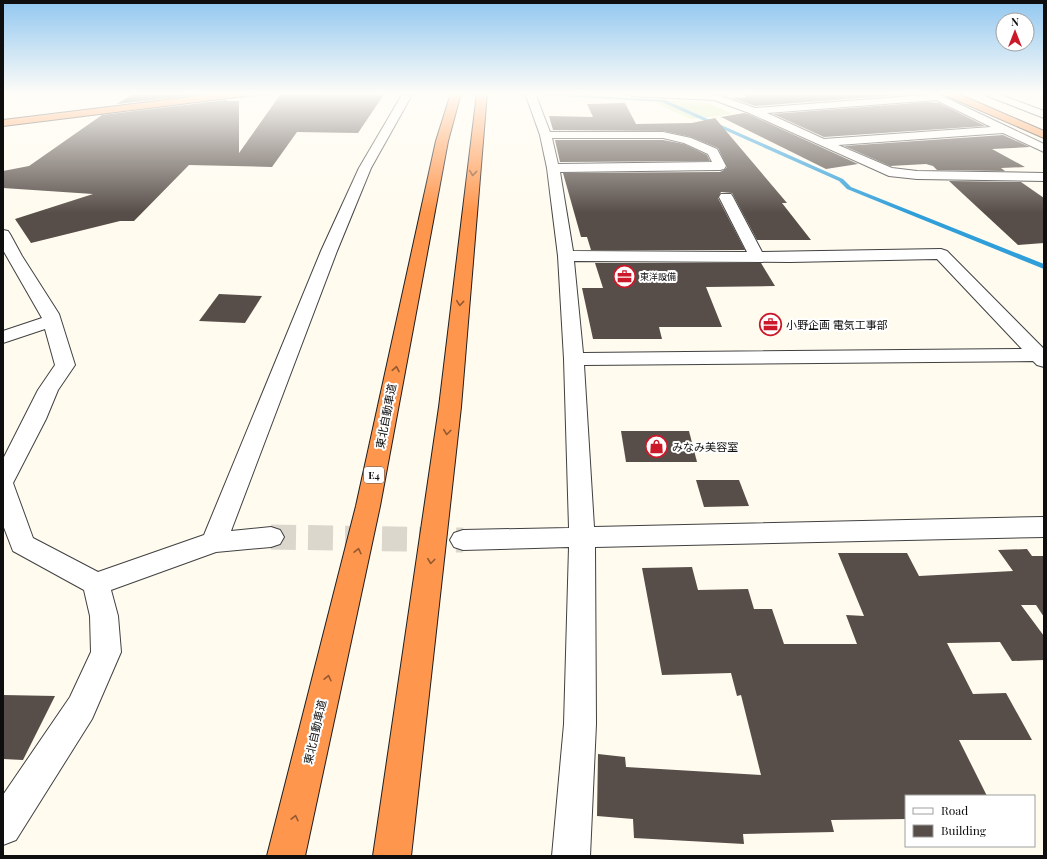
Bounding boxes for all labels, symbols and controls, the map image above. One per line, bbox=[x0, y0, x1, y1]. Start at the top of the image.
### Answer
north arrow bbox=[995, 12, 1035, 52]
text: N bbox=[1011, 14, 1019, 29]
one-way arrow bbox=[468, 170, 477, 176]
office icon: 東洋設備 bbox=[611, 264, 637, 290]
place label: 東洋設備 bbox=[640, 270, 676, 282]
one-way arrow bbox=[456, 300, 465, 306]
office icon: 小野企画 電気工事部 bbox=[758, 312, 784, 338]
place label: 小野企画 電気工事部 bbox=[786, 317, 888, 332]
one-way arrow bbox=[391, 366, 399, 372]
street label: 東北自動車道 bbox=[372, 382, 399, 450]
one-way arrow bbox=[443, 429, 452, 435]
shop icon: みなみ美容室 bbox=[643, 434, 669, 460]
place label: みなみ美容室 bbox=[672, 439, 738, 454]
road number: E4 bbox=[364, 467, 384, 483]
one-way arrow bbox=[353, 548, 361, 555]
one-way arrow bbox=[426, 558, 435, 564]
one-way arrow bbox=[323, 675, 331, 681]
street label: 東北自動車道 bbox=[300, 698, 329, 766]
legend bbox=[905, 795, 1035, 847]
text: Road bbox=[941, 802, 968, 818]
one-way arrow bbox=[290, 815, 298, 821]
text: Building bbox=[941, 822, 987, 838]

